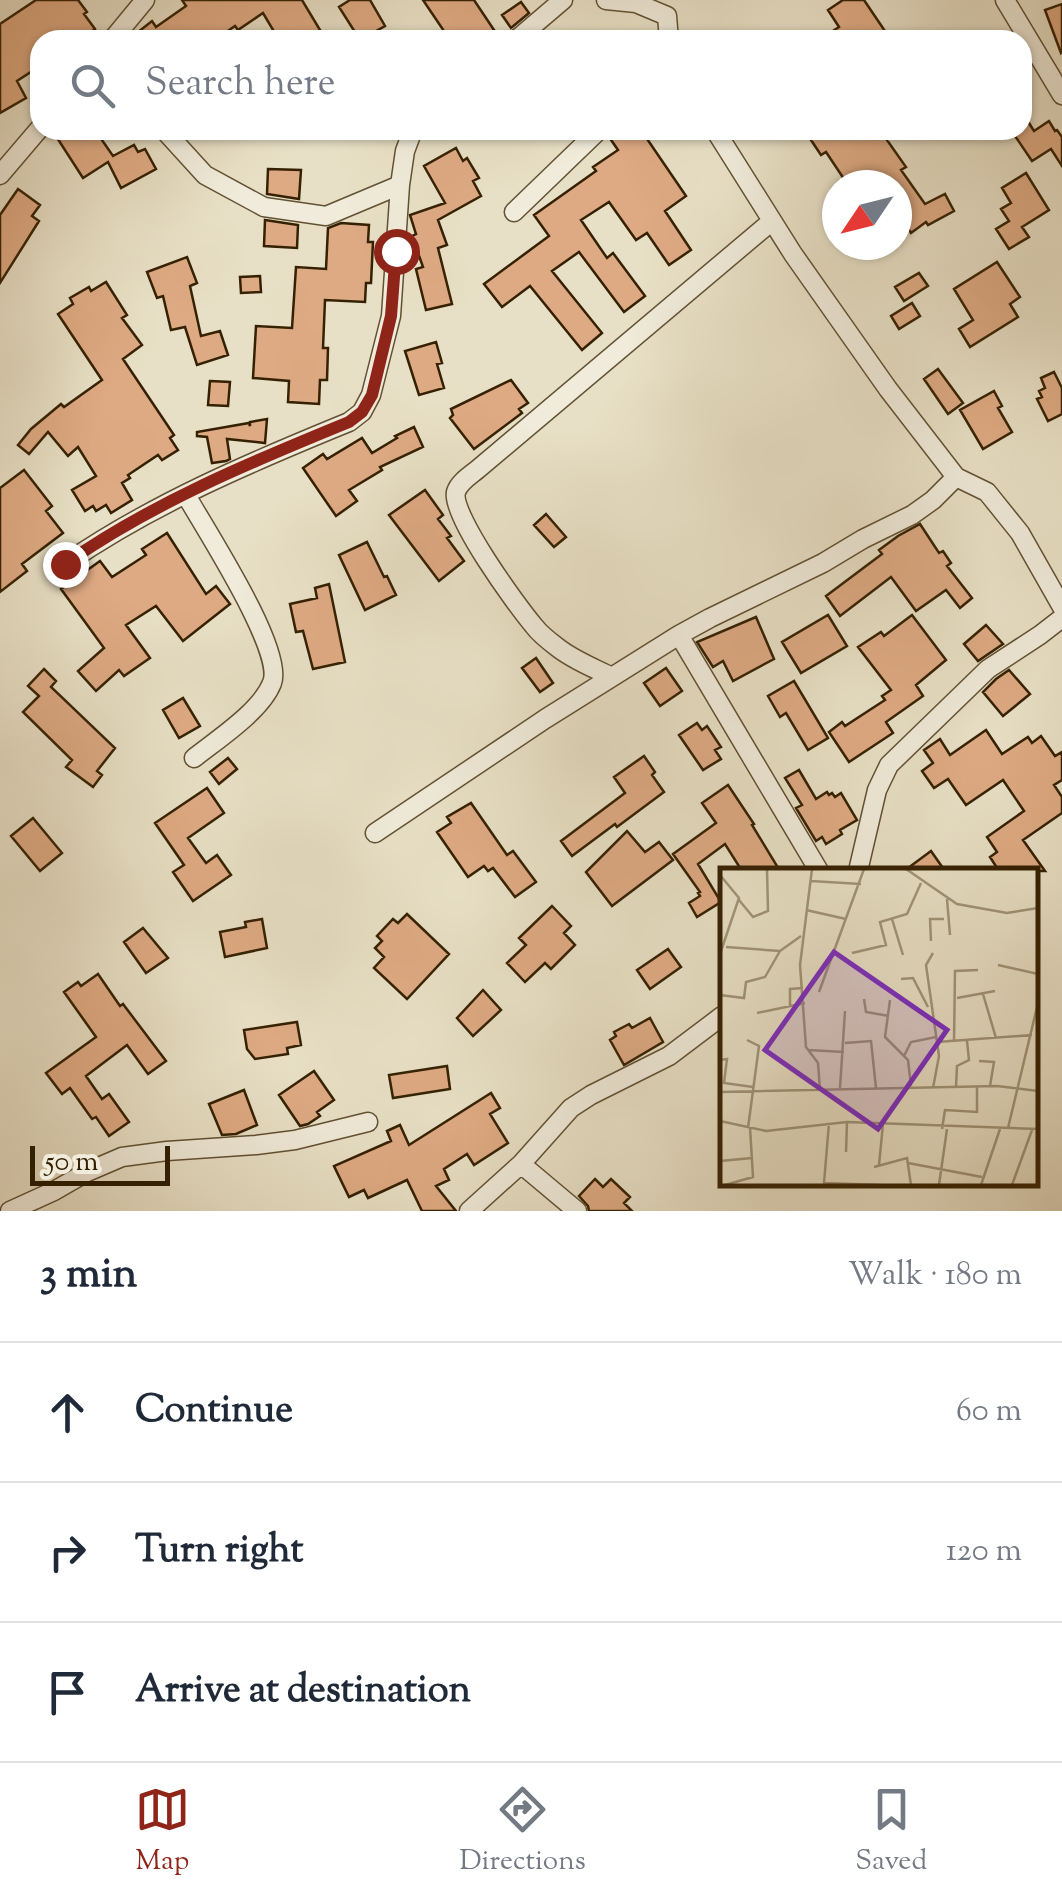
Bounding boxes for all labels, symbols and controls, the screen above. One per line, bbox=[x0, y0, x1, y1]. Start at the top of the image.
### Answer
search box bbox=[30, 30, 1032, 140]
icon: search bbox=[65, 58, 120, 113]
text: Search here bbox=[145, 58, 336, 112]
north arrow bbox=[822, 170, 912, 260]
route start bbox=[374, 229, 420, 275]
route end bbox=[43, 542, 89, 588]
inset map bbox=[720, 868, 1037, 1186]
scale bar bbox=[30, 1141, 170, 1186]
text: 50 m bbox=[45, 1143, 99, 1183]
text: 3 min bbox=[40, 1246, 137, 1306]
text: Walk · 180 m bbox=[848, 1253, 1022, 1299]
icon: ahead bbox=[40, 1385, 95, 1440]
text: Continue bbox=[135, 1385, 293, 1439]
text: 60 m bbox=[956, 1389, 1022, 1435]
icon: right bbox=[40, 1525, 95, 1580]
text: Turn right bbox=[135, 1525, 303, 1579]
text: 120 m bbox=[946, 1529, 1022, 1575]
icon: arrive bbox=[40, 1665, 95, 1720]
text: Arrive at destination bbox=[135, 1665, 471, 1719]
tab: Map bbox=[135, 1782, 190, 1882]
tab: Directions bbox=[459, 1782, 586, 1882]
tab: Saved bbox=[855, 1782, 927, 1882]

